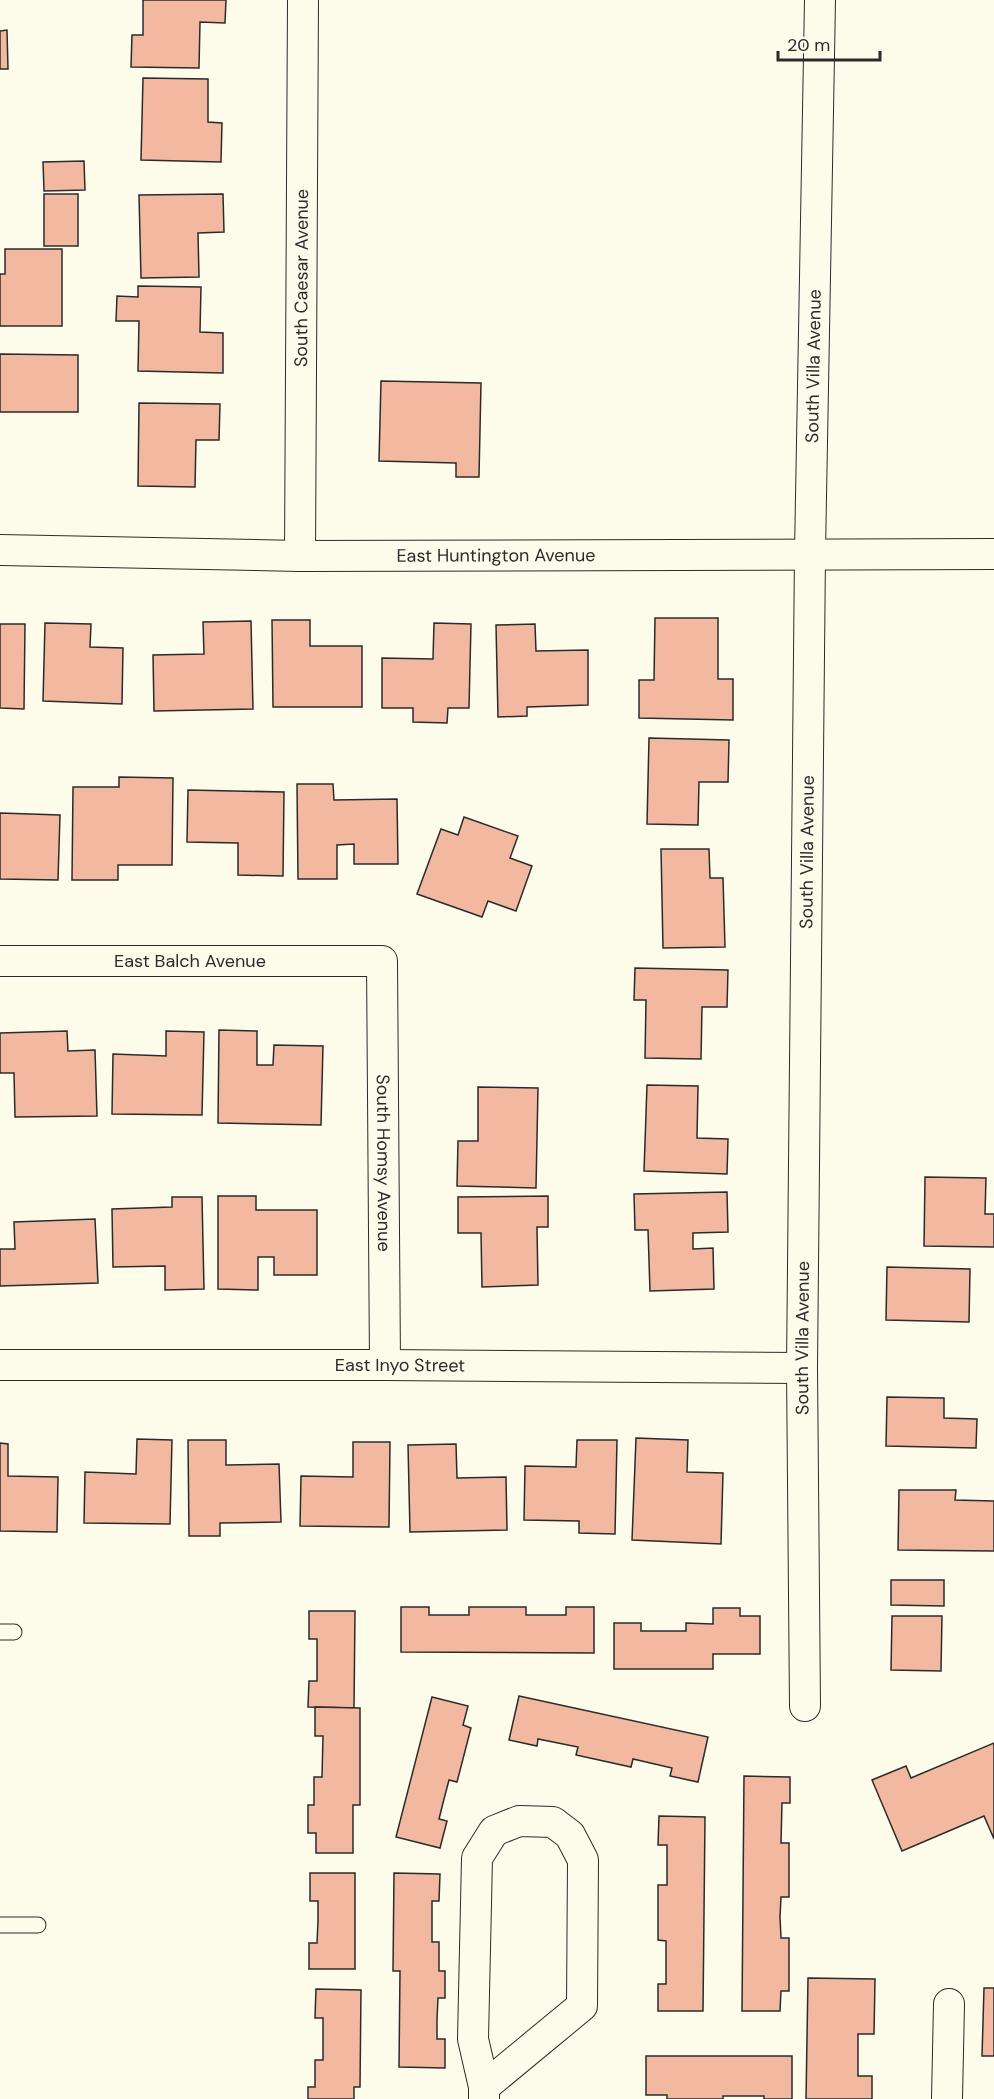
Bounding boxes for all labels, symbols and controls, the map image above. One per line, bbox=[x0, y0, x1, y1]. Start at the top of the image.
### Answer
scale bar bbox=[778, 24, 880, 62]
text: 20 m bbox=[787, 33, 830, 57]
street label: South Caesar Avenue bbox=[289, 189, 314, 367]
street label: South Villa Avenue bbox=[800, 289, 827, 443]
street label: East Huntington Avenue bbox=[396, 543, 596, 568]
street label: South Villa Avenue bbox=[794, 775, 820, 929]
street label: East Balch Avenue bbox=[114, 949, 266, 973]
street label: South Homsy Avenue bbox=[371, 1074, 396, 1252]
street label: South Villa Avenue bbox=[790, 1261, 815, 1415]
street label: East Inyo Street bbox=[335, 1353, 465, 1378]

